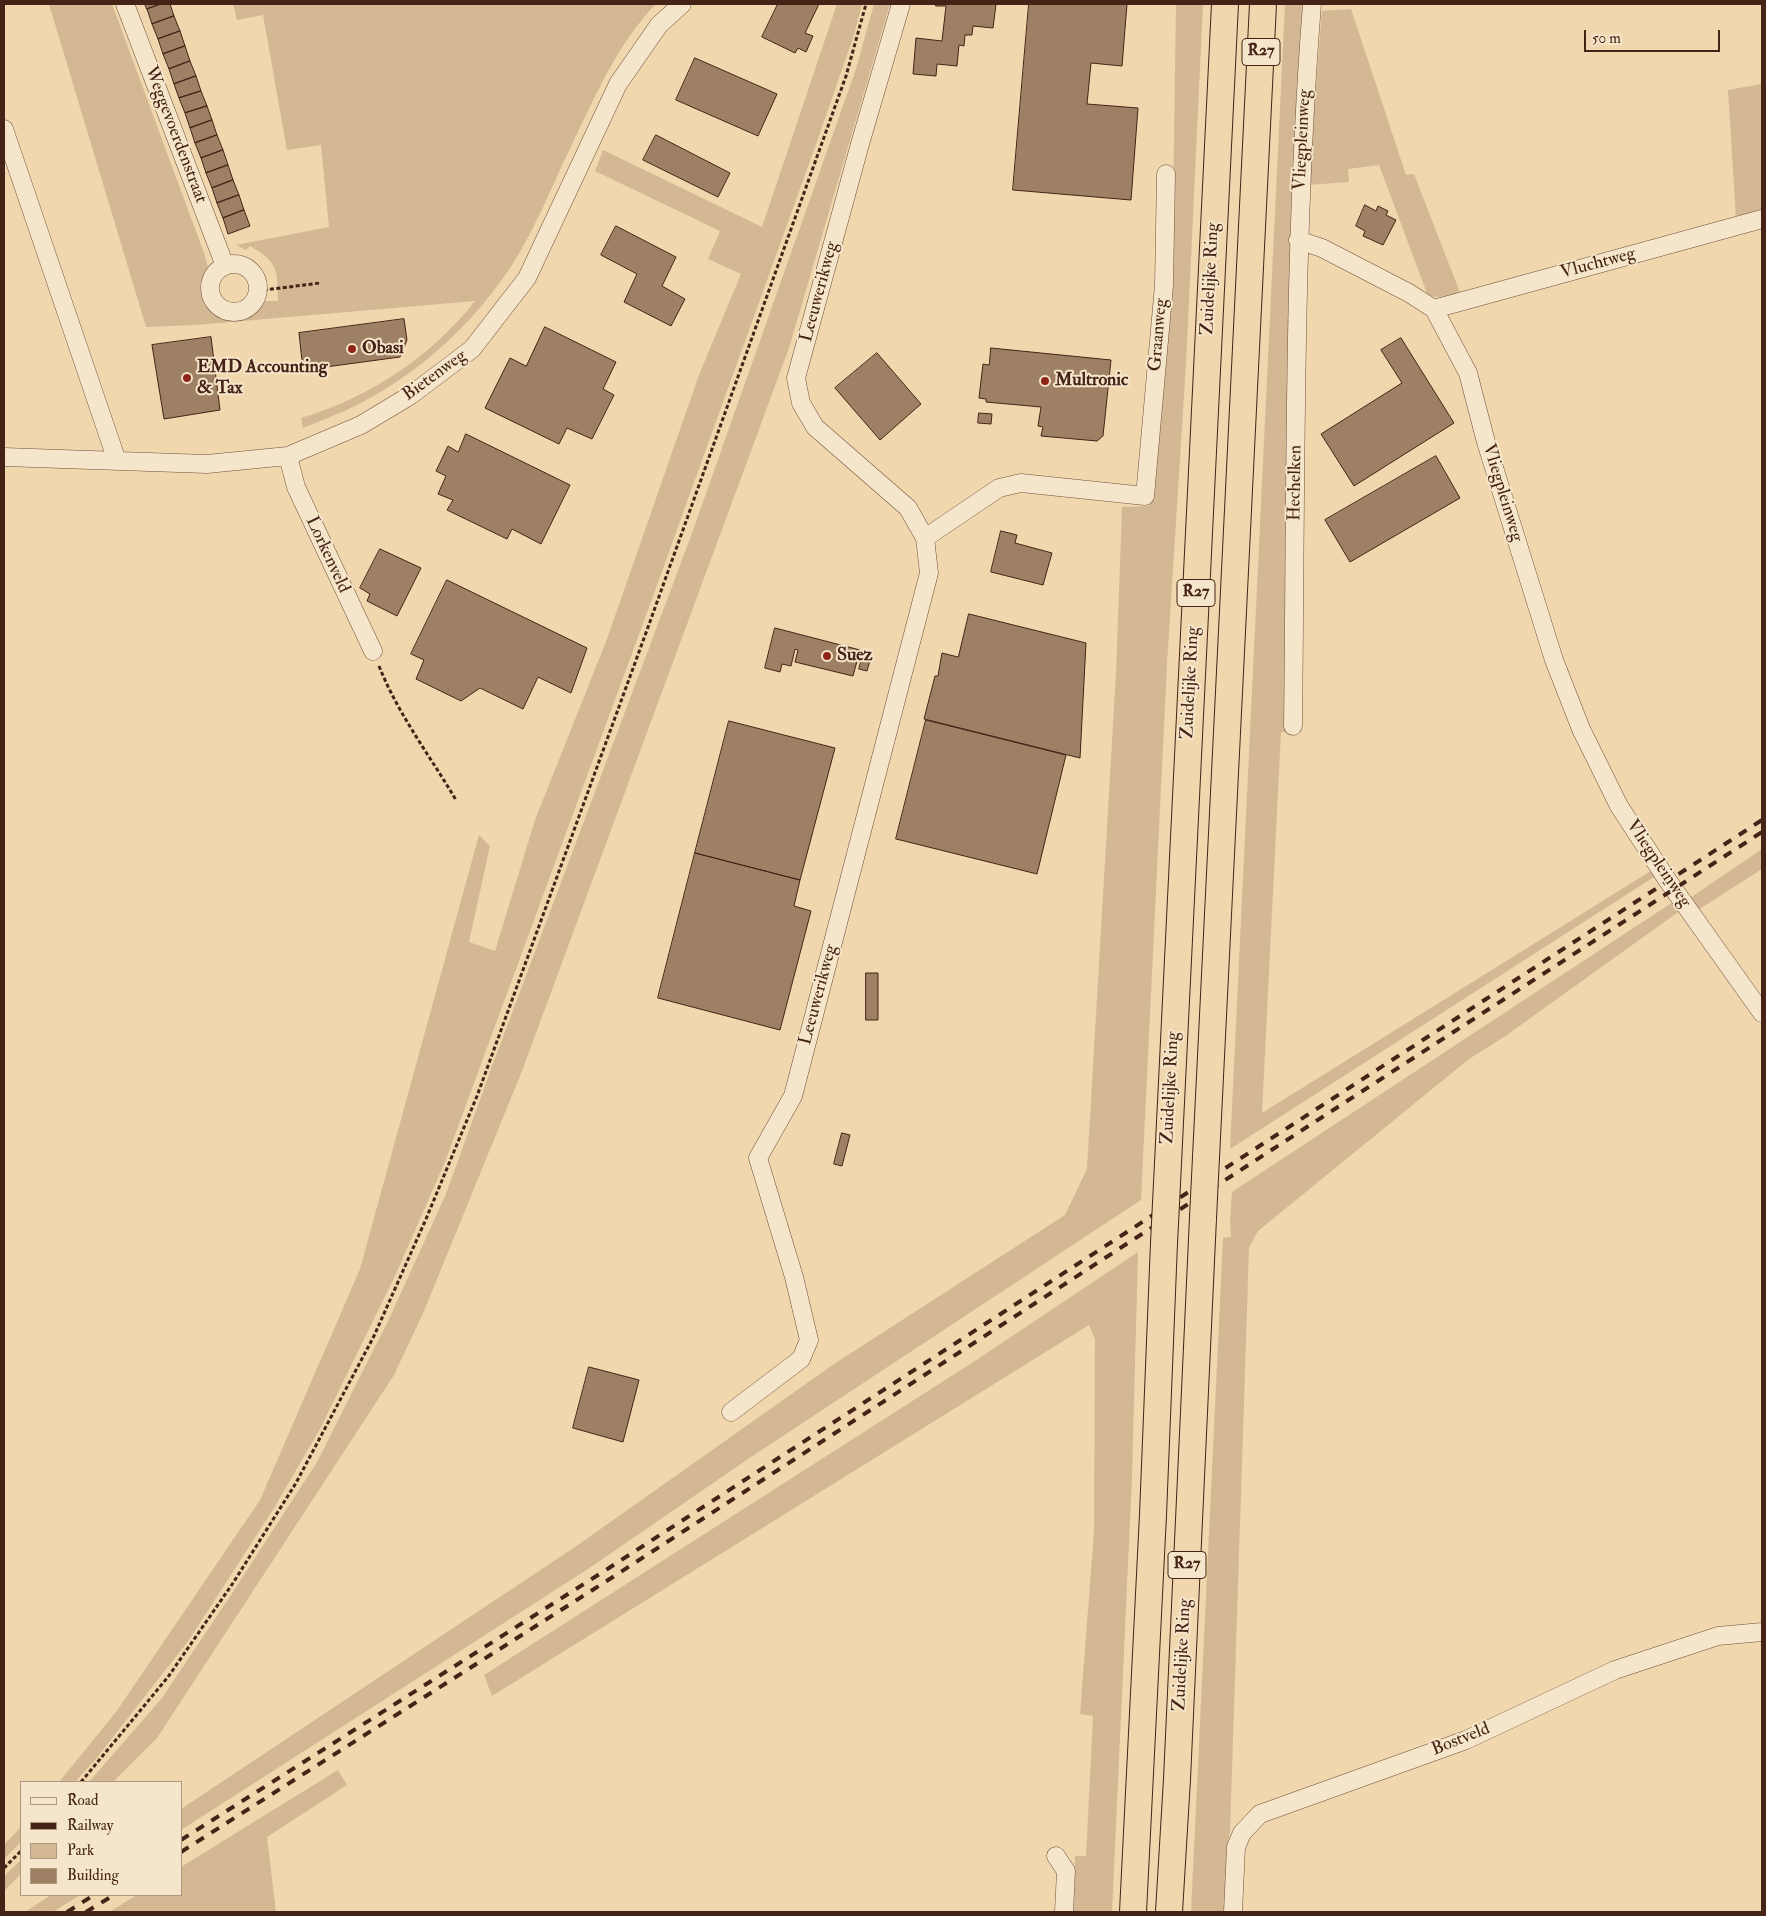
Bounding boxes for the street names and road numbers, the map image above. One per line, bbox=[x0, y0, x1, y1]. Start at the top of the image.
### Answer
road number: R27 bbox=[1242, 38, 1280, 66]
street label: Weggevoerdenstraat bbox=[139, 64, 211, 206]
street label: Vliegpleinweg bbox=[1290, 89, 1316, 191]
street label: Zuidelijke Ring bbox=[1197, 222, 1225, 336]
street label: Leeuwerikweg bbox=[796, 239, 844, 345]
street label: Vluchtweg bbox=[1558, 244, 1638, 284]
street label: Graanweg bbox=[1145, 298, 1173, 372]
street label: Bietenweg bbox=[399, 346, 471, 406]
street label: Vliegpleinweg bbox=[1477, 441, 1527, 545]
street label: Hechelken bbox=[1285, 445, 1307, 521]
street label: Lorkenveld bbox=[300, 513, 354, 597]
road number: R27 bbox=[1177, 580, 1215, 606]
street label: Zuidelijke Ring bbox=[1177, 626, 1205, 740]
street label: Vliegpleinweg bbox=[1621, 816, 1695, 912]
street label: Leeuwerikweg bbox=[795, 942, 843, 1048]
street label: Zuidelijke Ring bbox=[1157, 1031, 1185, 1145]
road number: R27 bbox=[1168, 1552, 1206, 1578]
street label: Zuidelijke Ring bbox=[1169, 1598, 1197, 1712]
street label: Bostveld bbox=[1429, 1719, 1493, 1761]

